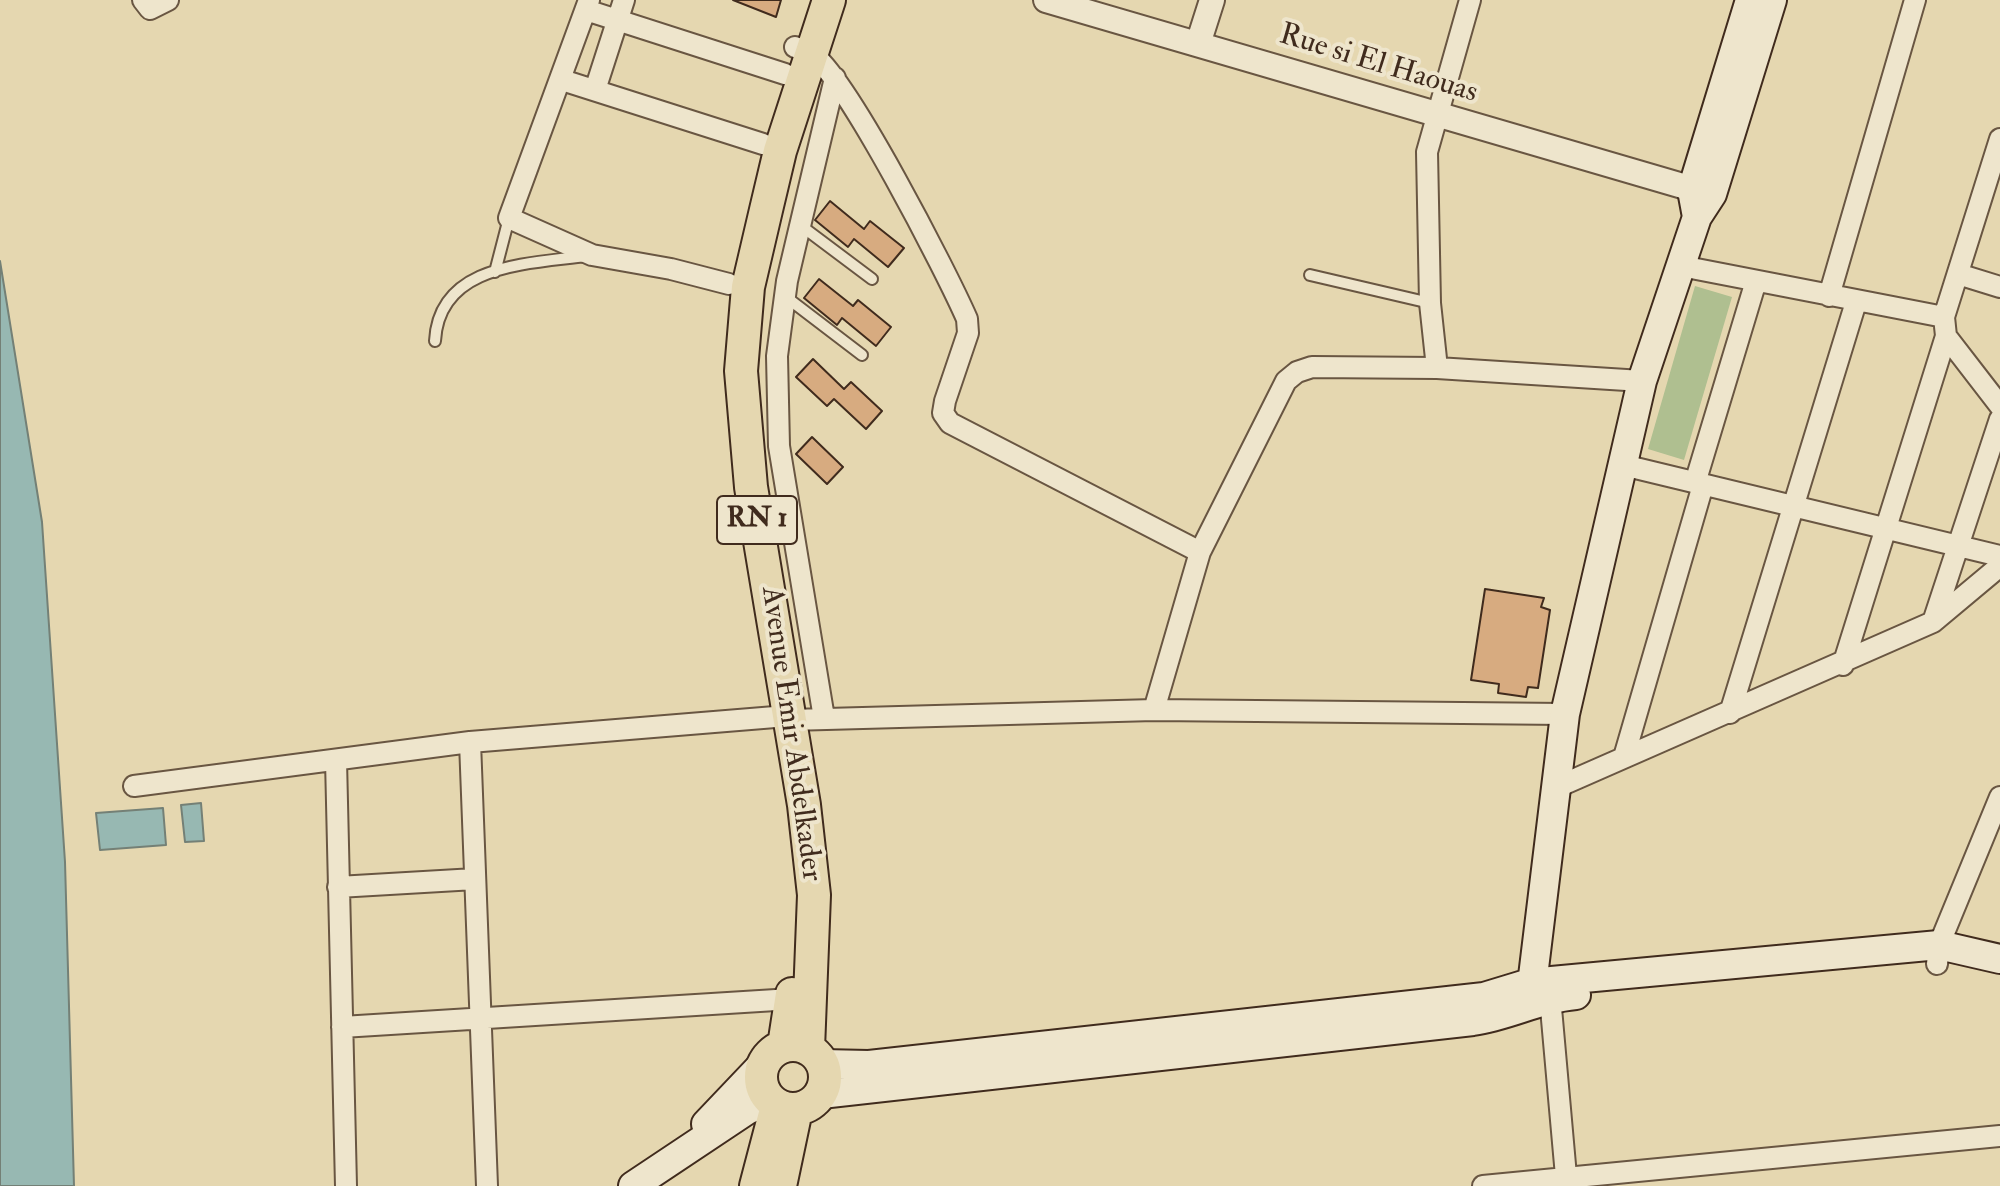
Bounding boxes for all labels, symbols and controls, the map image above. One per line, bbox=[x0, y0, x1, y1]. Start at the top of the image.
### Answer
street label: Rue si El Haouas bbox=[1275, 18, 1481, 112]
road number: RN 1 bbox=[717, 496, 797, 544]
street label: Avenue Emir Abdelkader bbox=[751, 584, 829, 884]

